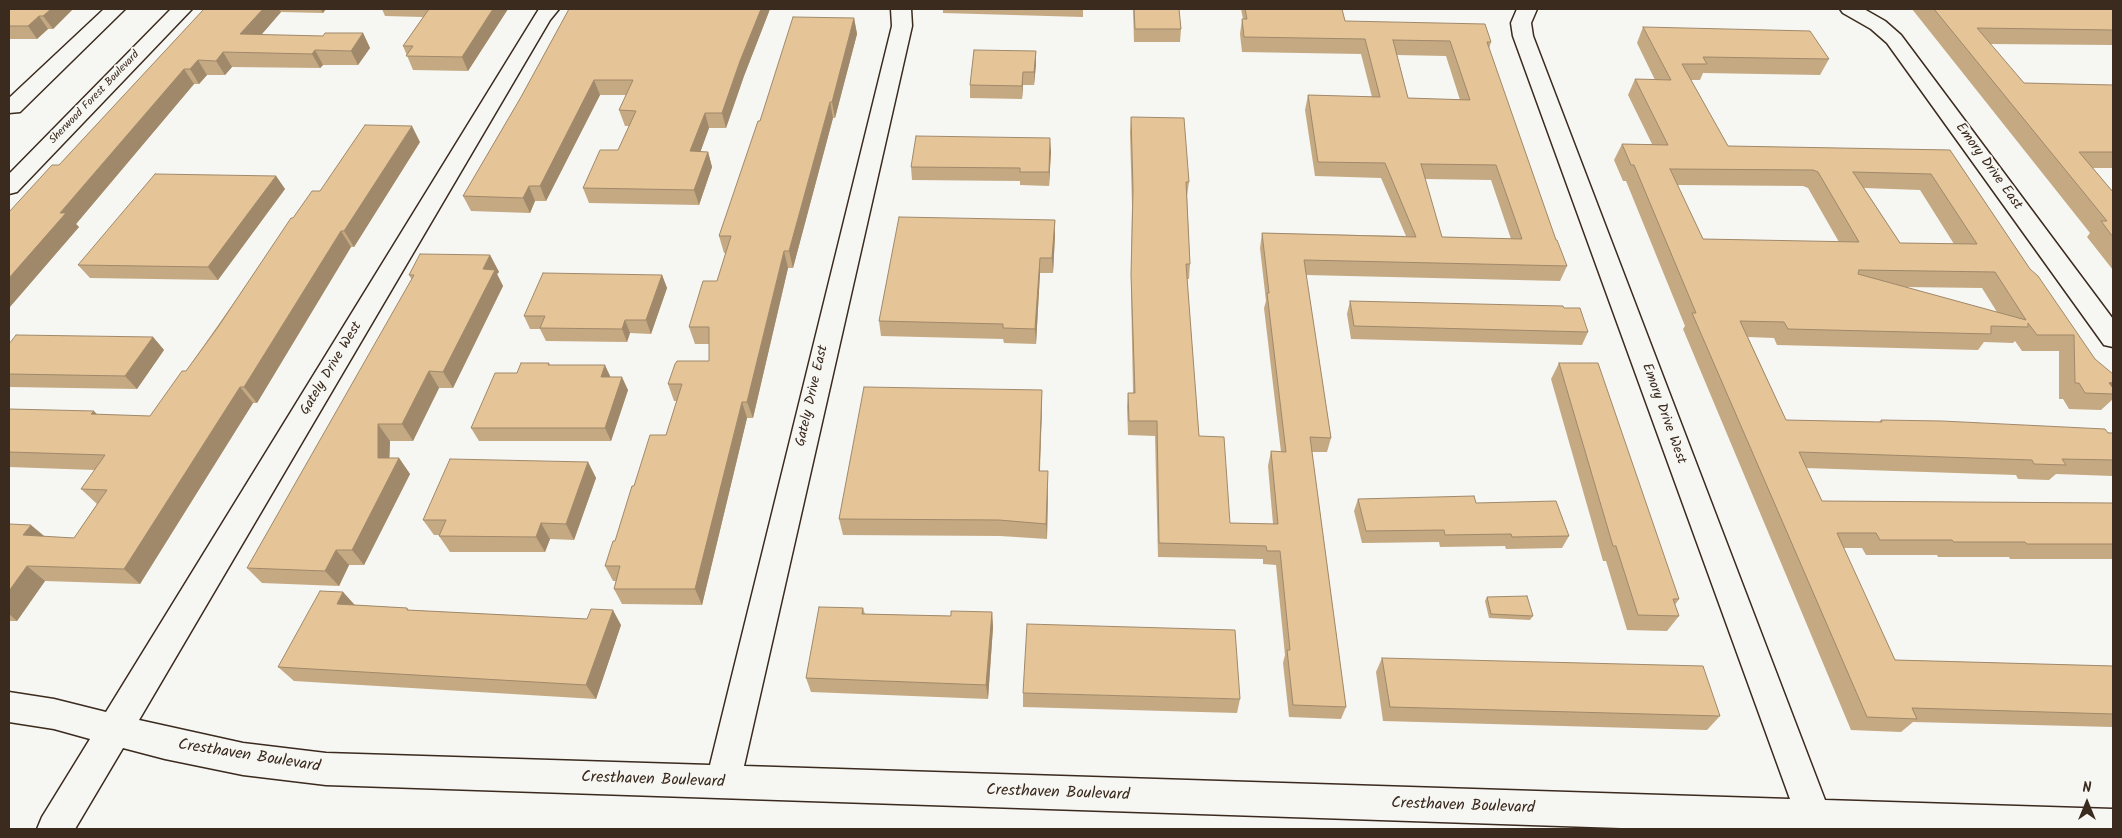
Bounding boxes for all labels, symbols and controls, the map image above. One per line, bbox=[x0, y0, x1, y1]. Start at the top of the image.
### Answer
street label: Sherwood Forest Boulevard bbox=[47, 49, 143, 147]
street label: Emory Drive East bbox=[1951, 120, 2025, 214]
street label: Gately Drive West bbox=[298, 319, 366, 419]
street label: Gately Drive East bbox=[793, 344, 833, 448]
street label: Emory Drive West bbox=[1637, 361, 1689, 467]
street label: Cresthaven Boulevard bbox=[176, 736, 322, 778]
street label: Cresthaven Boulevard bbox=[581, 769, 725, 793]
text: N bbox=[2083, 777, 2091, 799]
north arrow bbox=[2062, 778, 2112, 828]
street label: Cresthaven Boulevard bbox=[986, 782, 1130, 806]
street label: Cresthaven Boulevard bbox=[1391, 795, 1535, 819]

